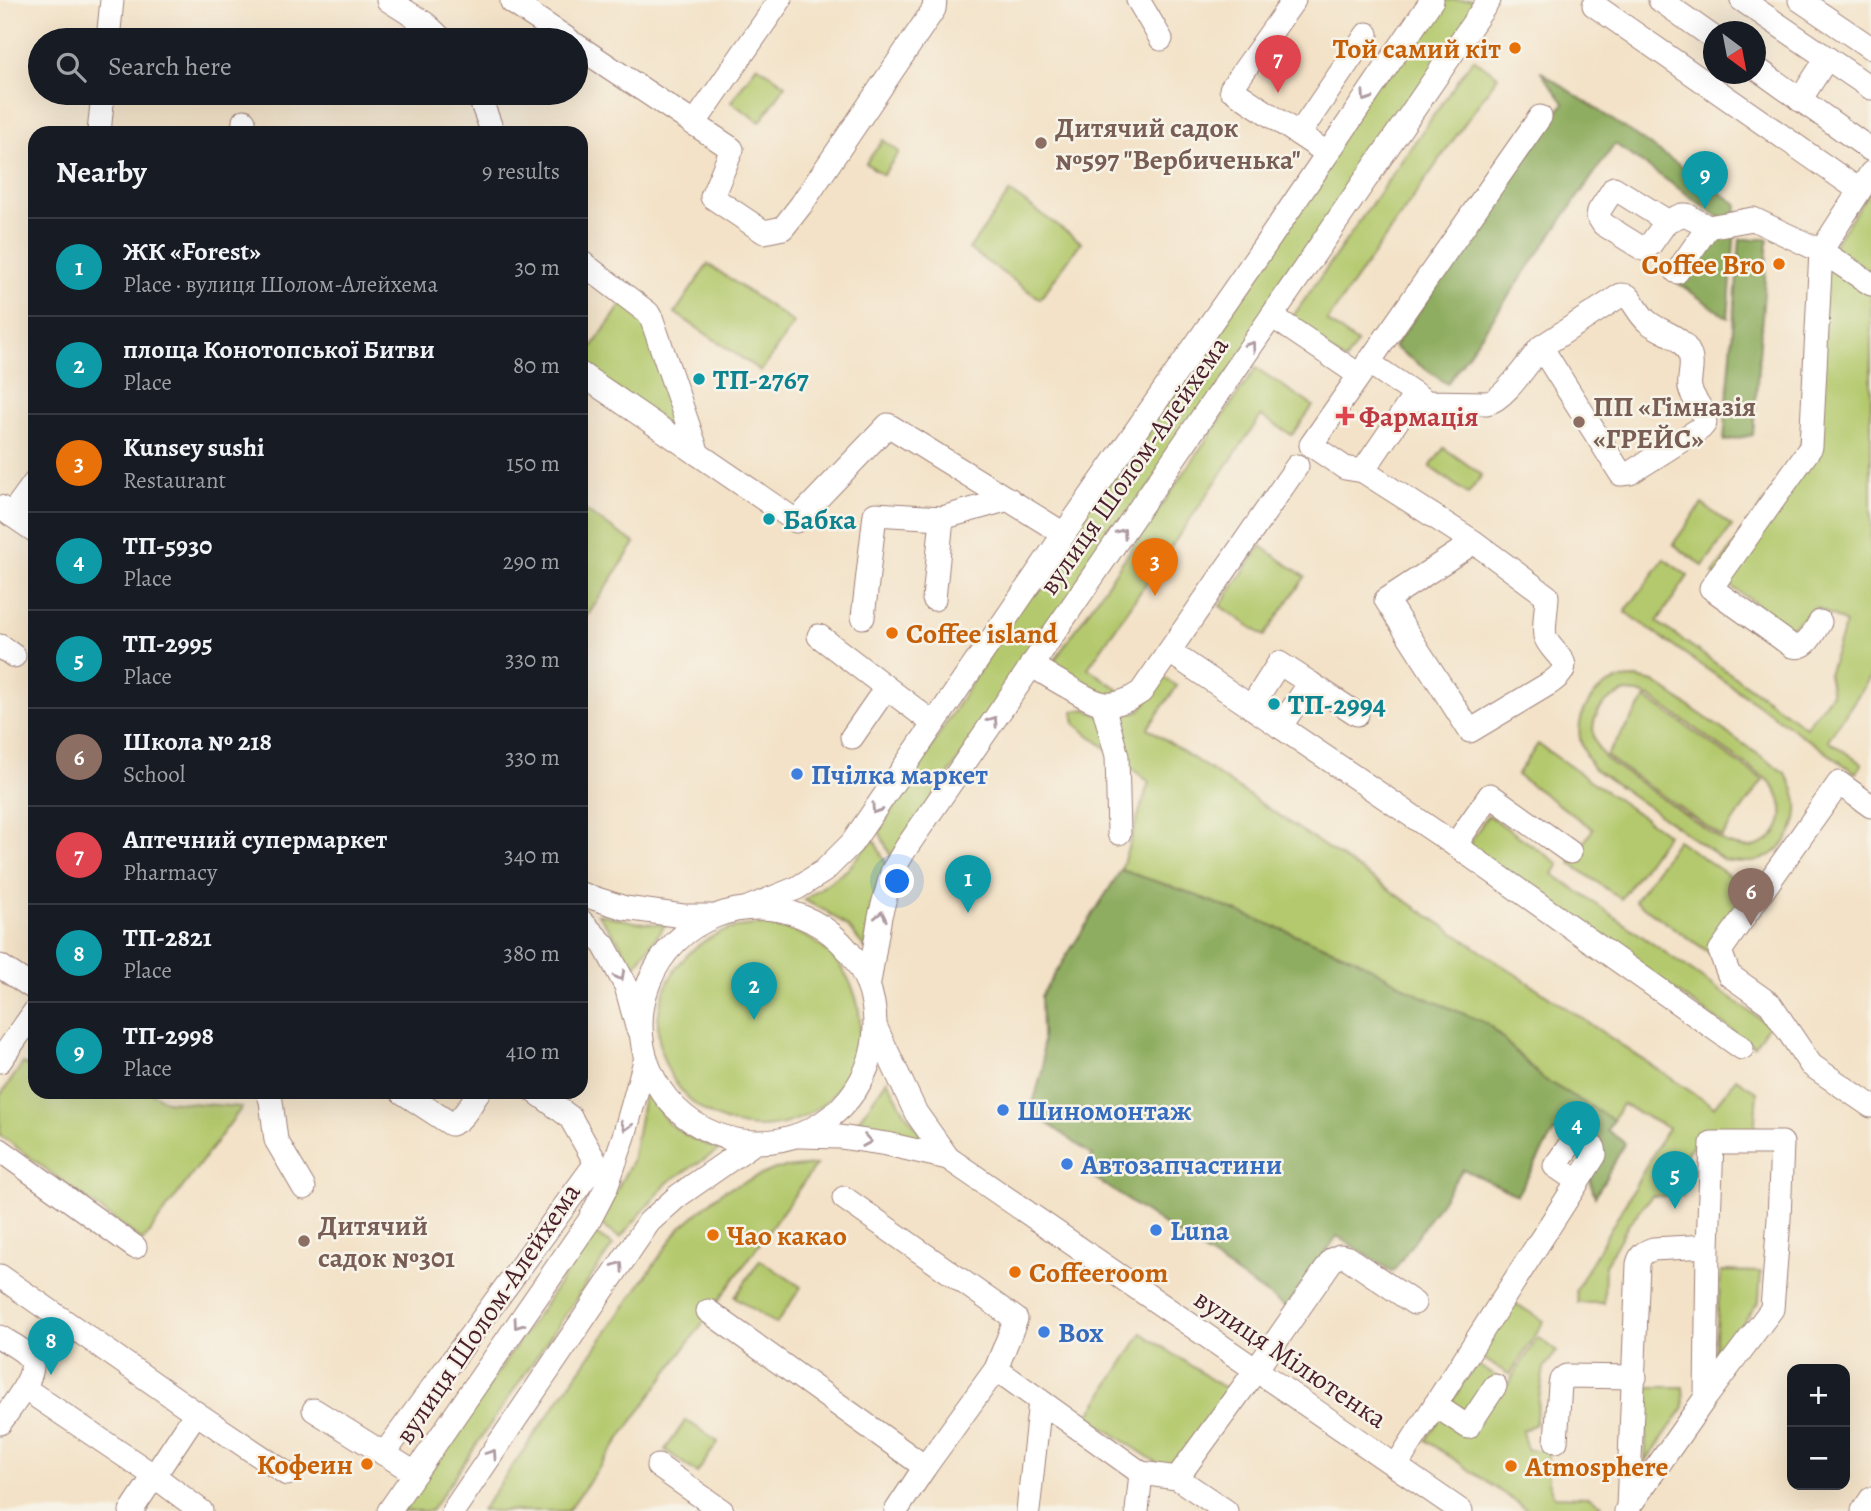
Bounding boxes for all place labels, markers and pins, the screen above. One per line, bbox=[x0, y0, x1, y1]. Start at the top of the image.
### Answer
place label: Той самий кіт bbox=[1333, 30, 1501, 68]
pin: 7 bbox=[1255, 35, 1301, 93]
marker: Той самий кіт bbox=[1507, 40, 1523, 56]
place label: Дитячий садок №597 "Вербиченька" bbox=[1055, 109, 1301, 179]
marker: Дитячий садок №597 "Вербиченька" bbox=[1033, 135, 1049, 151]
pin: 9 bbox=[1682, 151, 1728, 209]
place label: Coffee Bro bbox=[1642, 246, 1765, 284]
marker: Coffee Bro bbox=[1771, 256, 1787, 272]
place label: ТП-2767 bbox=[713, 361, 809, 399]
marker: ТП-2767 bbox=[691, 371, 707, 387]
place label: ПП «Гімназія «ГРЕЙС» bbox=[1593, 388, 1756, 458]
place label: Фармація bbox=[1359, 398, 1479, 436]
marker: Фармація bbox=[1337, 408, 1353, 424]
marker: ПП «Гімназія «ГРЕЙС» bbox=[1571, 414, 1587, 430]
place label: Бабка bbox=[783, 501, 857, 539]
marker: Бабка bbox=[761, 511, 777, 527]
pin: 3 bbox=[1132, 538, 1178, 596]
place label: Coffee island bbox=[906, 615, 1059, 653]
marker: Coffee island bbox=[884, 625, 900, 641]
place label: ТП-2994 bbox=[1288, 686, 1386, 724]
marker: ТП-2994 bbox=[1266, 696, 1282, 712]
place label: Пчілка маркет bbox=[811, 756, 988, 794]
marker: Пчілка маркет bbox=[789, 766, 805, 782]
pin: 1 bbox=[945, 855, 991, 913]
pin: 6 bbox=[1728, 868, 1774, 926]
pin: 2 bbox=[731, 962, 777, 1020]
place label: Шиномонтаж bbox=[1017, 1092, 1192, 1130]
pin: 4 bbox=[1554, 1101, 1600, 1159]
marker: Шиномонтаж bbox=[995, 1102, 1011, 1118]
place label: Автозапчастини bbox=[1080, 1146, 1282, 1184]
pin: 5 bbox=[1652, 1151, 1698, 1209]
marker: Автозапчастини bbox=[1059, 1156, 1075, 1172]
place label: Дитячий садок №301 bbox=[318, 1207, 455, 1277]
place label: Luna bbox=[1170, 1212, 1230, 1250]
place label: Чао какао bbox=[727, 1217, 847, 1255]
marker: Luna bbox=[1148, 1222, 1164, 1238]
marker: Чао какао bbox=[705, 1227, 721, 1243]
marker: Дитячий садок №301 bbox=[296, 1233, 312, 1249]
place label: Coffeeroom bbox=[1029, 1254, 1168, 1292]
marker: Coffeeroom bbox=[1007, 1264, 1023, 1280]
place label: Box bbox=[1058, 1314, 1103, 1352]
pin: 8 bbox=[28, 1317, 74, 1375]
marker: Box bbox=[1036, 1324, 1052, 1340]
place label: Кофеин bbox=[257, 1446, 353, 1484]
place label: Atmosphere bbox=[1524, 1448, 1669, 1486]
marker: Кофеин bbox=[359, 1456, 375, 1472]
marker: Atmosphere bbox=[1503, 1458, 1519, 1474]

